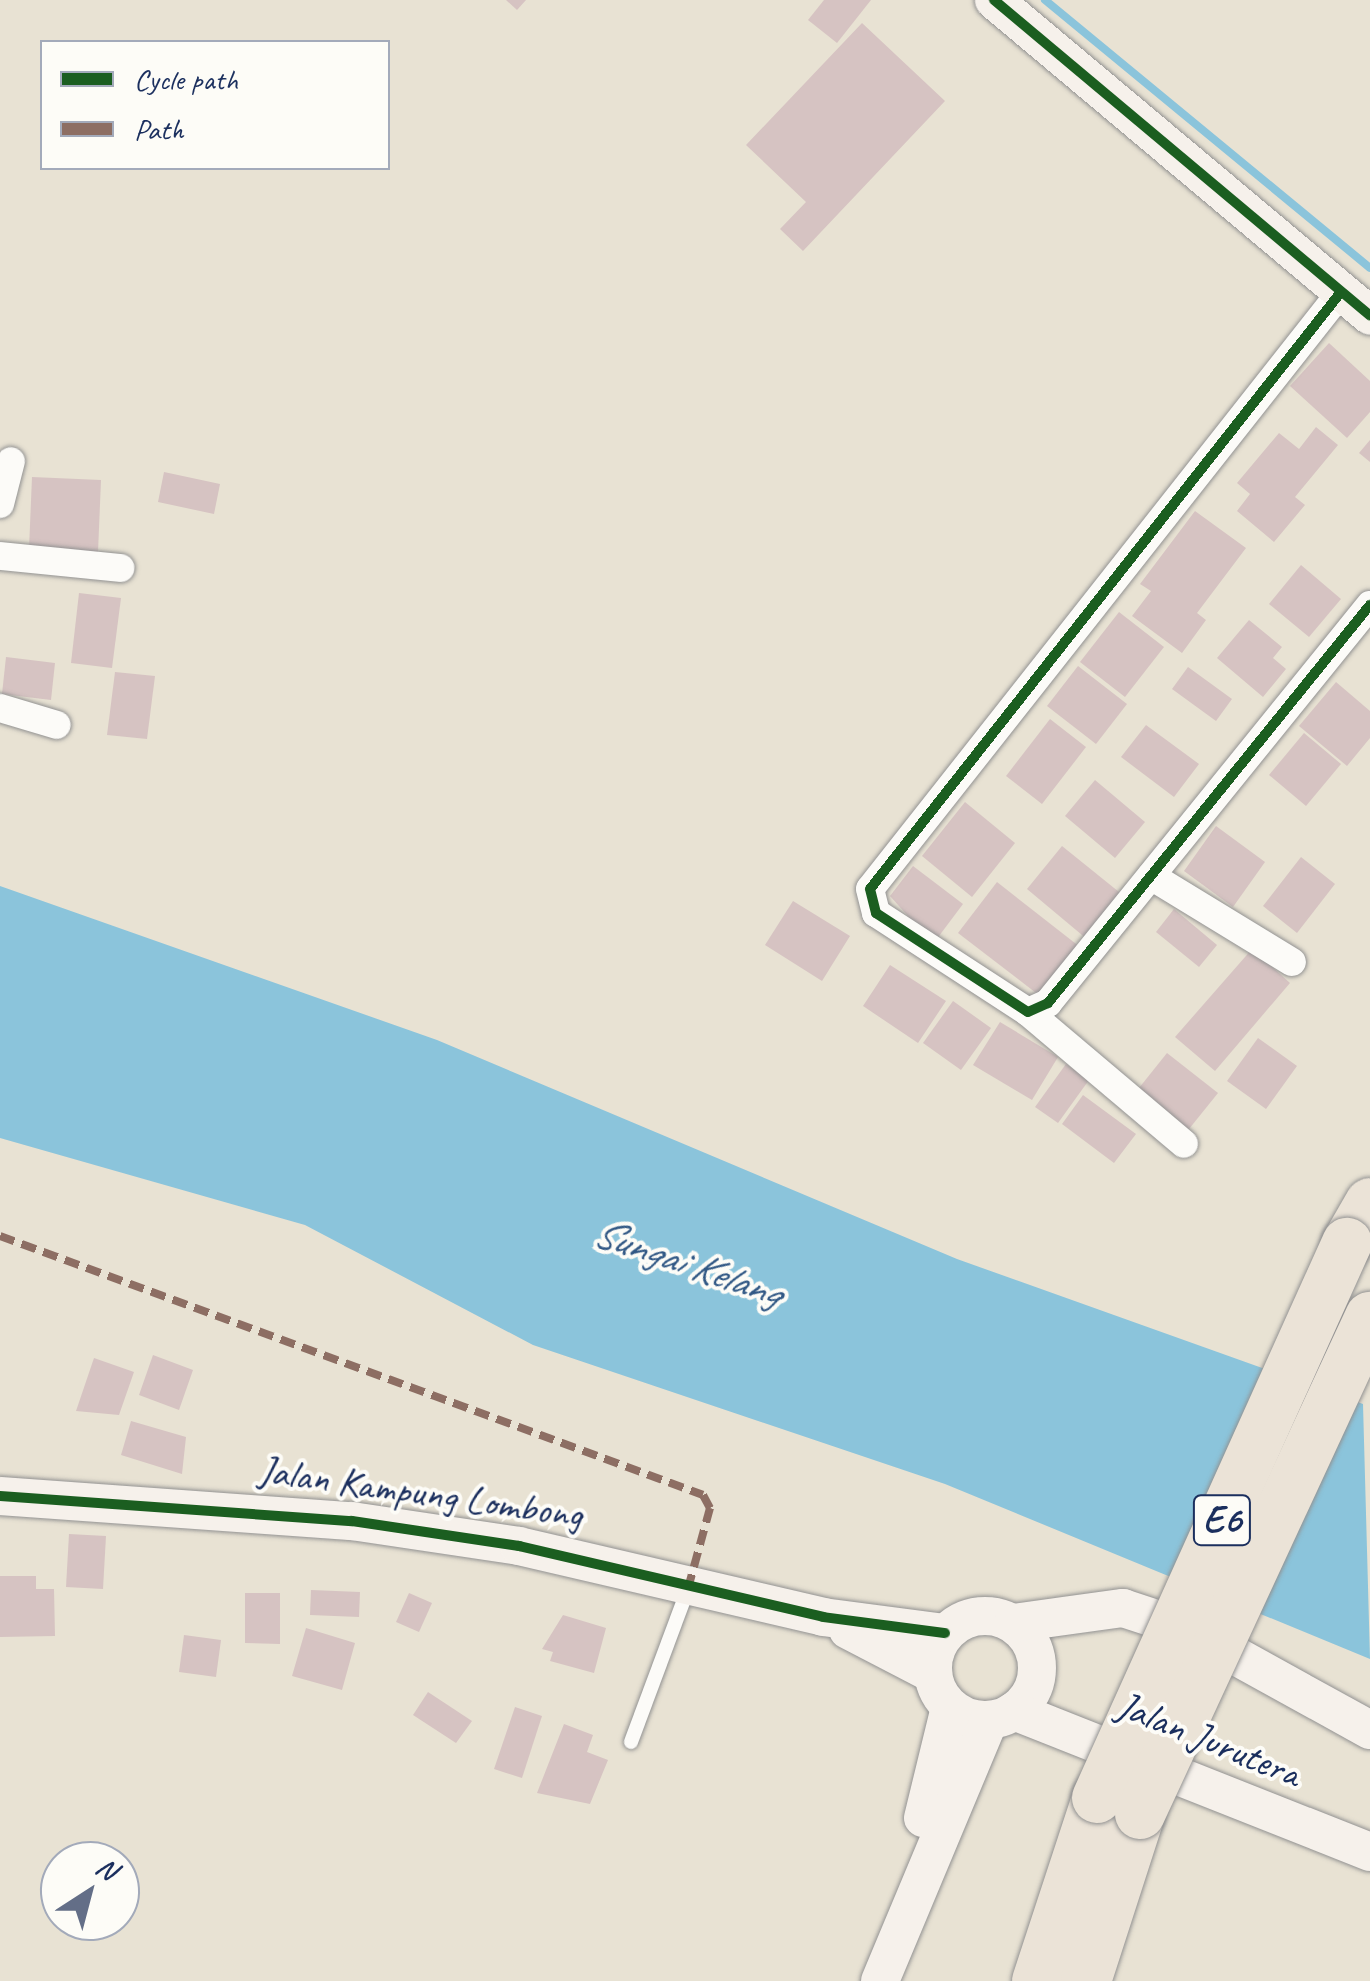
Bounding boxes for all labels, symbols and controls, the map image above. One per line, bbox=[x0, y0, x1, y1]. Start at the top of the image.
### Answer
legend bbox=[40, 40, 390, 170]
text: Cycle path bbox=[134, 60, 238, 98]
text: Path bbox=[134, 110, 183, 148]
water label: Sungai Kelang bbox=[587, 1207, 787, 1319]
street label: Jalan Kampung Lombong bbox=[256, 1445, 586, 1539]
road number: E6 bbox=[1192, 1487, 1252, 1553]
street label: Jalan Jurutera bbox=[1110, 1681, 1308, 1797]
north arrow bbox=[40, 1841, 140, 1941]
text: N bbox=[89, 1849, 124, 1887]

